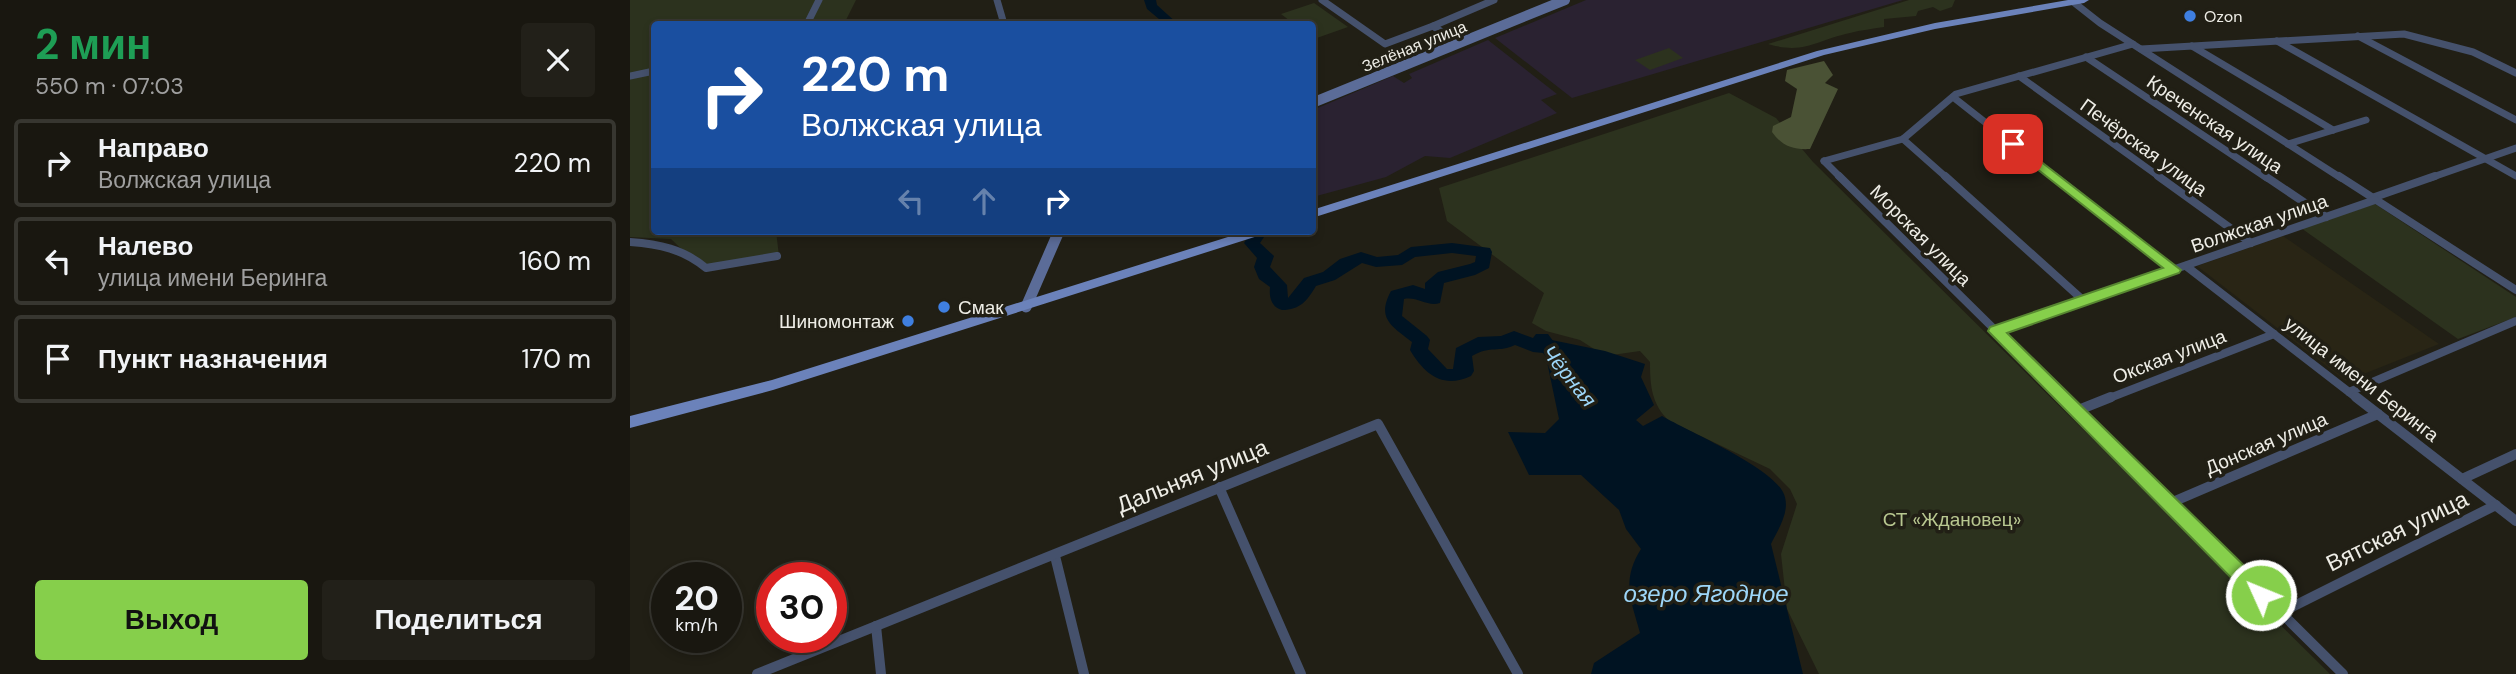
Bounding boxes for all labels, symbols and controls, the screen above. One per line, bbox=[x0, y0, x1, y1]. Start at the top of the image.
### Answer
place label: Ozon bbox=[2204, 6, 2242, 27]
marker: Ozon bbox=[2182, 8, 2198, 24]
street label: Зелёная улица bbox=[1359, 16, 1470, 77]
text: 2 мин bbox=[35, 17, 151, 72]
button: close bbox=[521, 23, 595, 97]
text: 220 m bbox=[801, 42, 949, 106]
icon: right bbox=[686, 49, 777, 140]
street label: Креченская улица bbox=[2142, 70, 2288, 179]
text: 550 m · 07:03 bbox=[35, 71, 184, 101]
street label: Печёрская улица bbox=[2075, 93, 2212, 202]
text: Волжская улица bbox=[801, 104, 1042, 146]
pin bbox=[1983, 114, 2043, 174]
icon: arrive bbox=[1994, 125, 2032, 163]
text: Направо bbox=[98, 131, 209, 165]
icon: right bbox=[39, 144, 77, 182]
text: 220 m bbox=[513, 146, 591, 180]
text: Волжская улица bbox=[98, 165, 271, 195]
street label: Морская улица bbox=[1865, 179, 1977, 292]
icon: left bbox=[892, 182, 930, 220]
icon: ahead bbox=[965, 182, 1003, 220]
icon: right bbox=[1038, 182, 1076, 220]
street label: Волжская улица bbox=[2187, 188, 2331, 259]
text: Налево bbox=[98, 229, 193, 263]
icon: left bbox=[39, 242, 77, 280]
text: 160 m bbox=[519, 244, 591, 278]
text: улица имени Беринга bbox=[98, 263, 327, 293]
place label: Смак bbox=[958, 295, 1004, 320]
marker: Смак bbox=[936, 299, 952, 315]
place label: Шиномонтаж bbox=[779, 309, 894, 334]
street label: улица имени Беринга bbox=[2279, 311, 2444, 448]
marker: Шиномонтаж bbox=[900, 313, 916, 329]
street label: Окская улица bbox=[2109, 323, 2230, 390]
water label: Чёрная bbox=[1535, 339, 1603, 413]
icon: arrive bbox=[39, 340, 77, 378]
text: Пункт назначения bbox=[98, 342, 328, 376]
text: 170 m bbox=[522, 342, 591, 376]
street label: Донская улица bbox=[2201, 406, 2332, 480]
street label: Дальняя улица bbox=[1112, 432, 1272, 520]
street label: Вятская улица bbox=[2321, 484, 2473, 578]
park label: СТ «Ждановец» bbox=[1883, 507, 2021, 532]
position arrow bbox=[2224, 558, 2298, 632]
speed limit sign: 30 bbox=[756, 562, 847, 653]
text: 20 bbox=[674, 575, 719, 621]
water label: озеро Ягодное bbox=[1623, 578, 1789, 609]
button: Выход bbox=[35, 580, 308, 660]
button: Поделиться bbox=[322, 580, 595, 660]
text: km/h bbox=[675, 613, 718, 637]

